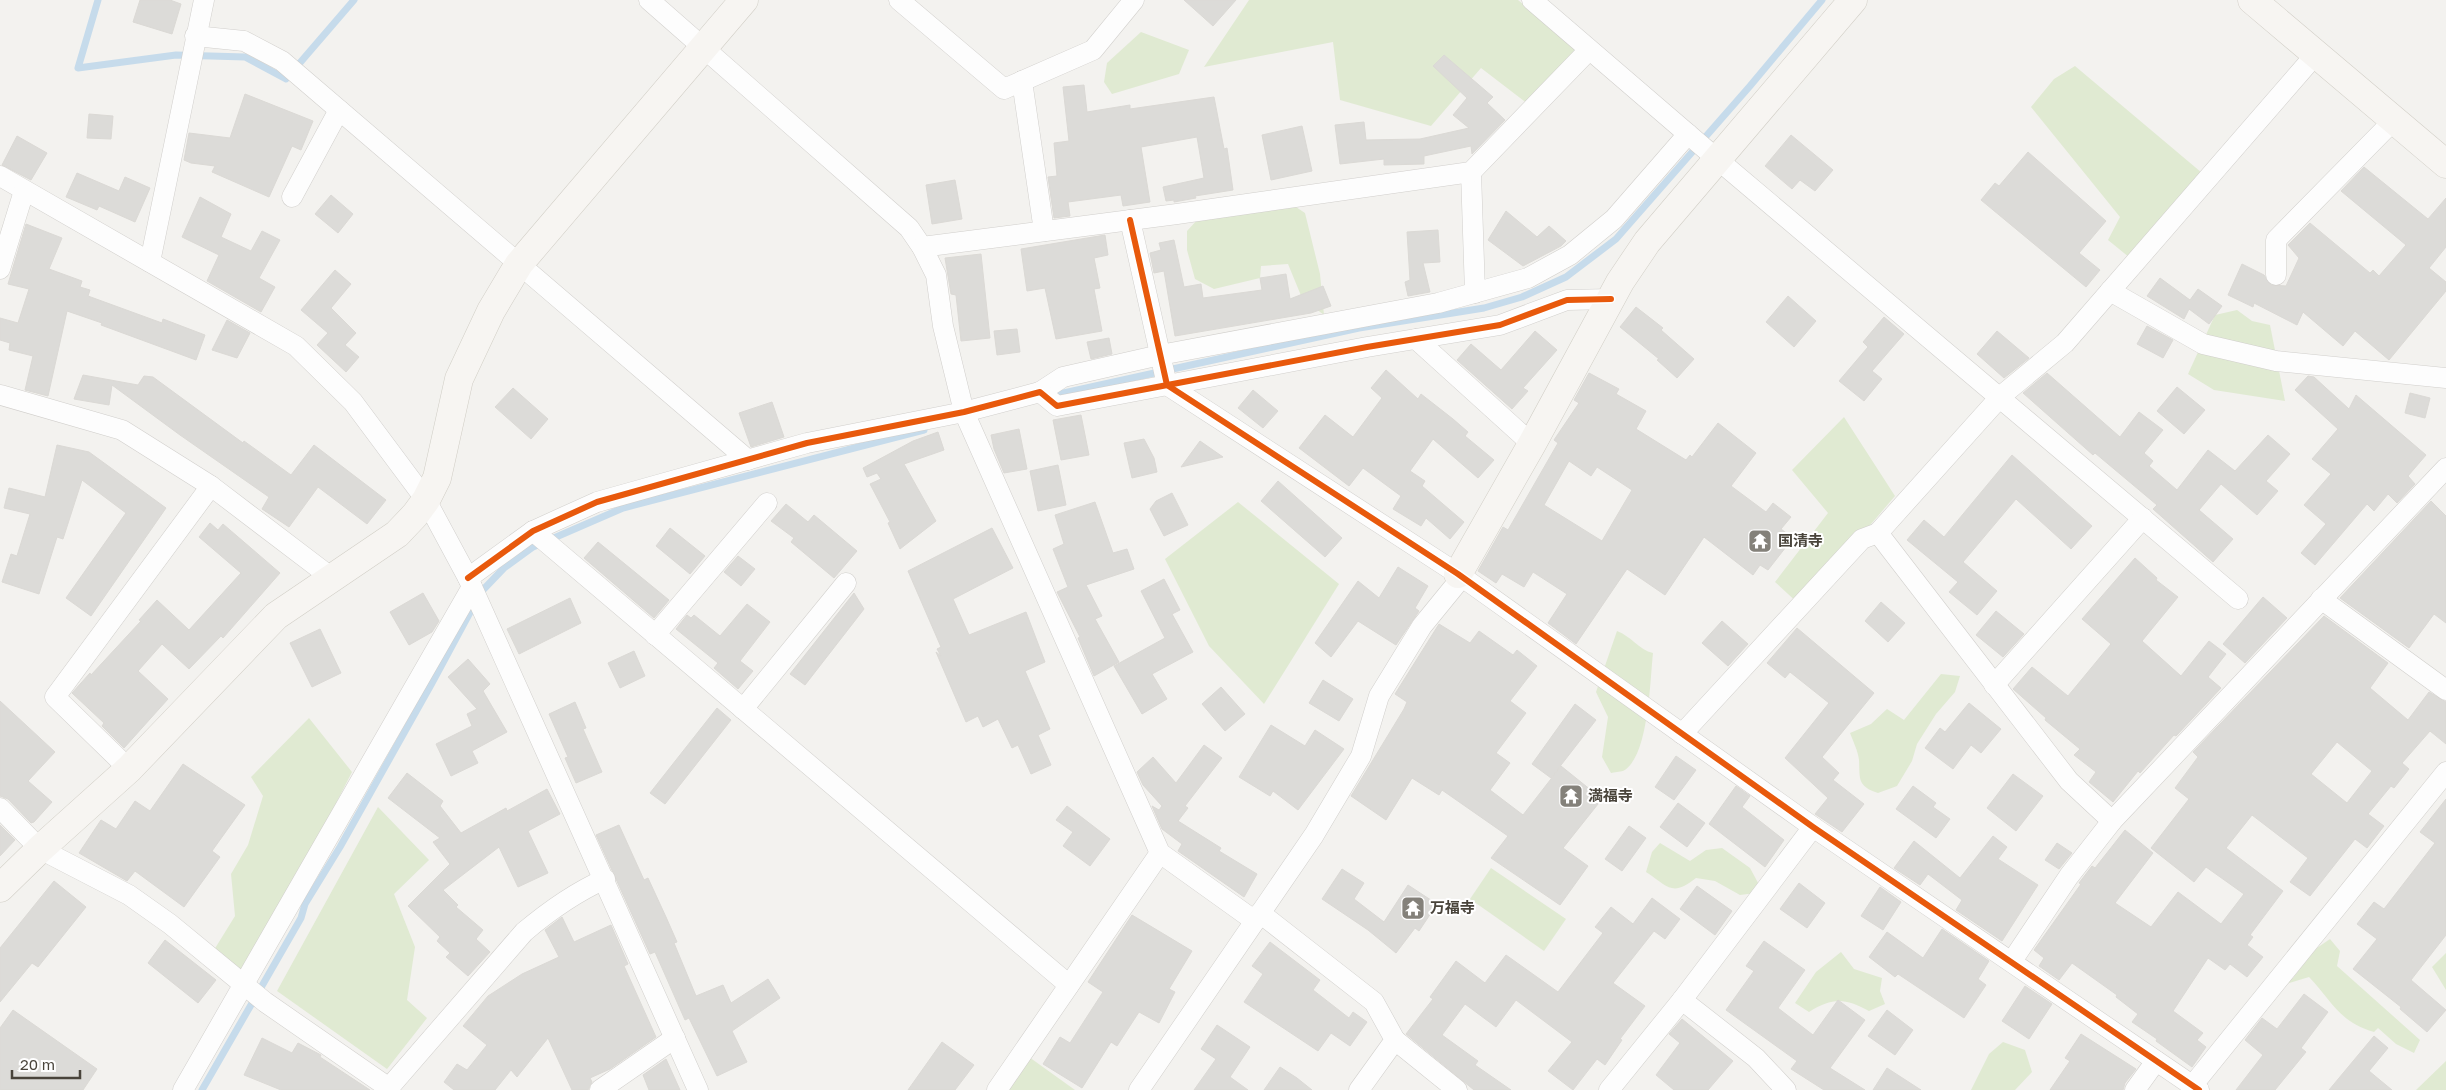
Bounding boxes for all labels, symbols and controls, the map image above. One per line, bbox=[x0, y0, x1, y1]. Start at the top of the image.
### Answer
temple icon: 国清寺 bbox=[1747, 528, 1773, 554]
place label: 国清寺 bbox=[1778, 531, 1823, 549]
temple icon: 満福寺 bbox=[1558, 783, 1584, 809]
place label: 満福寺 bbox=[1588, 786, 1633, 804]
temple icon: 万福寺 bbox=[1400, 895, 1426, 921]
place label: 万福寺 bbox=[1430, 898, 1475, 916]
scale bar bbox=[12, 1048, 80, 1080]
text: 20 m bbox=[20, 1055, 55, 1073]

